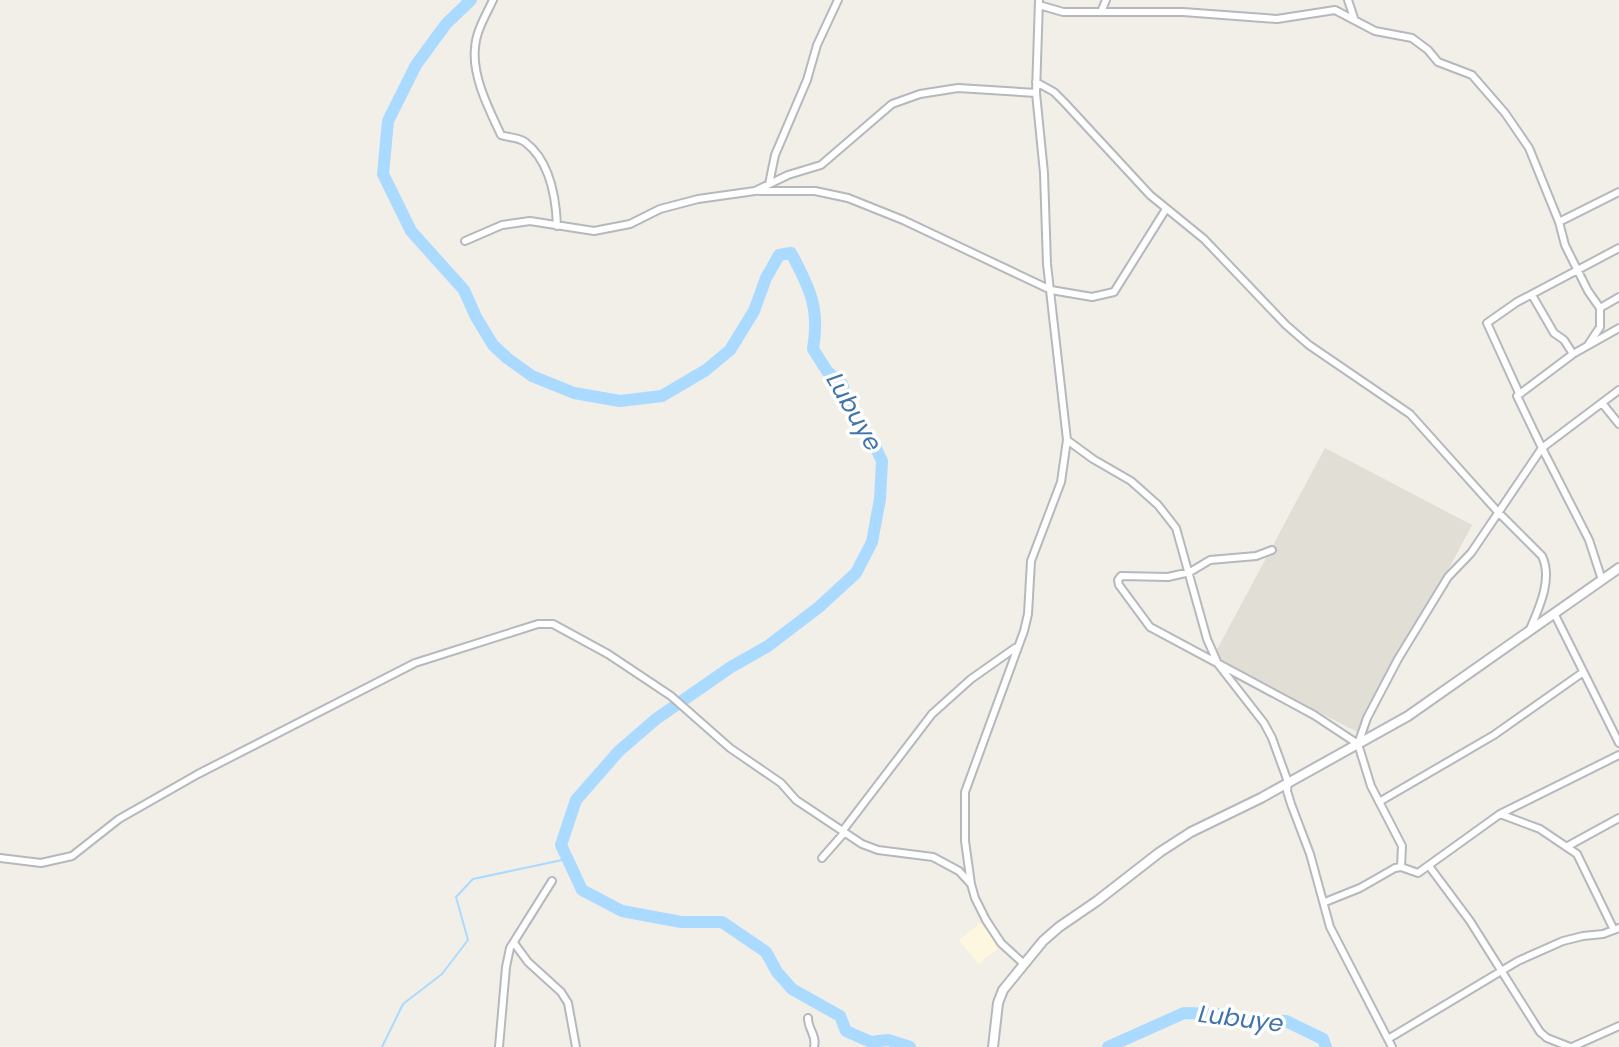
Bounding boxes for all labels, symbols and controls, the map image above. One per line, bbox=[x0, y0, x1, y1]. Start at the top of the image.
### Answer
water label: Lubuye bbox=[819, 366, 890, 457]
water label: Lubuye bbox=[1197, 997, 1286, 1040]

